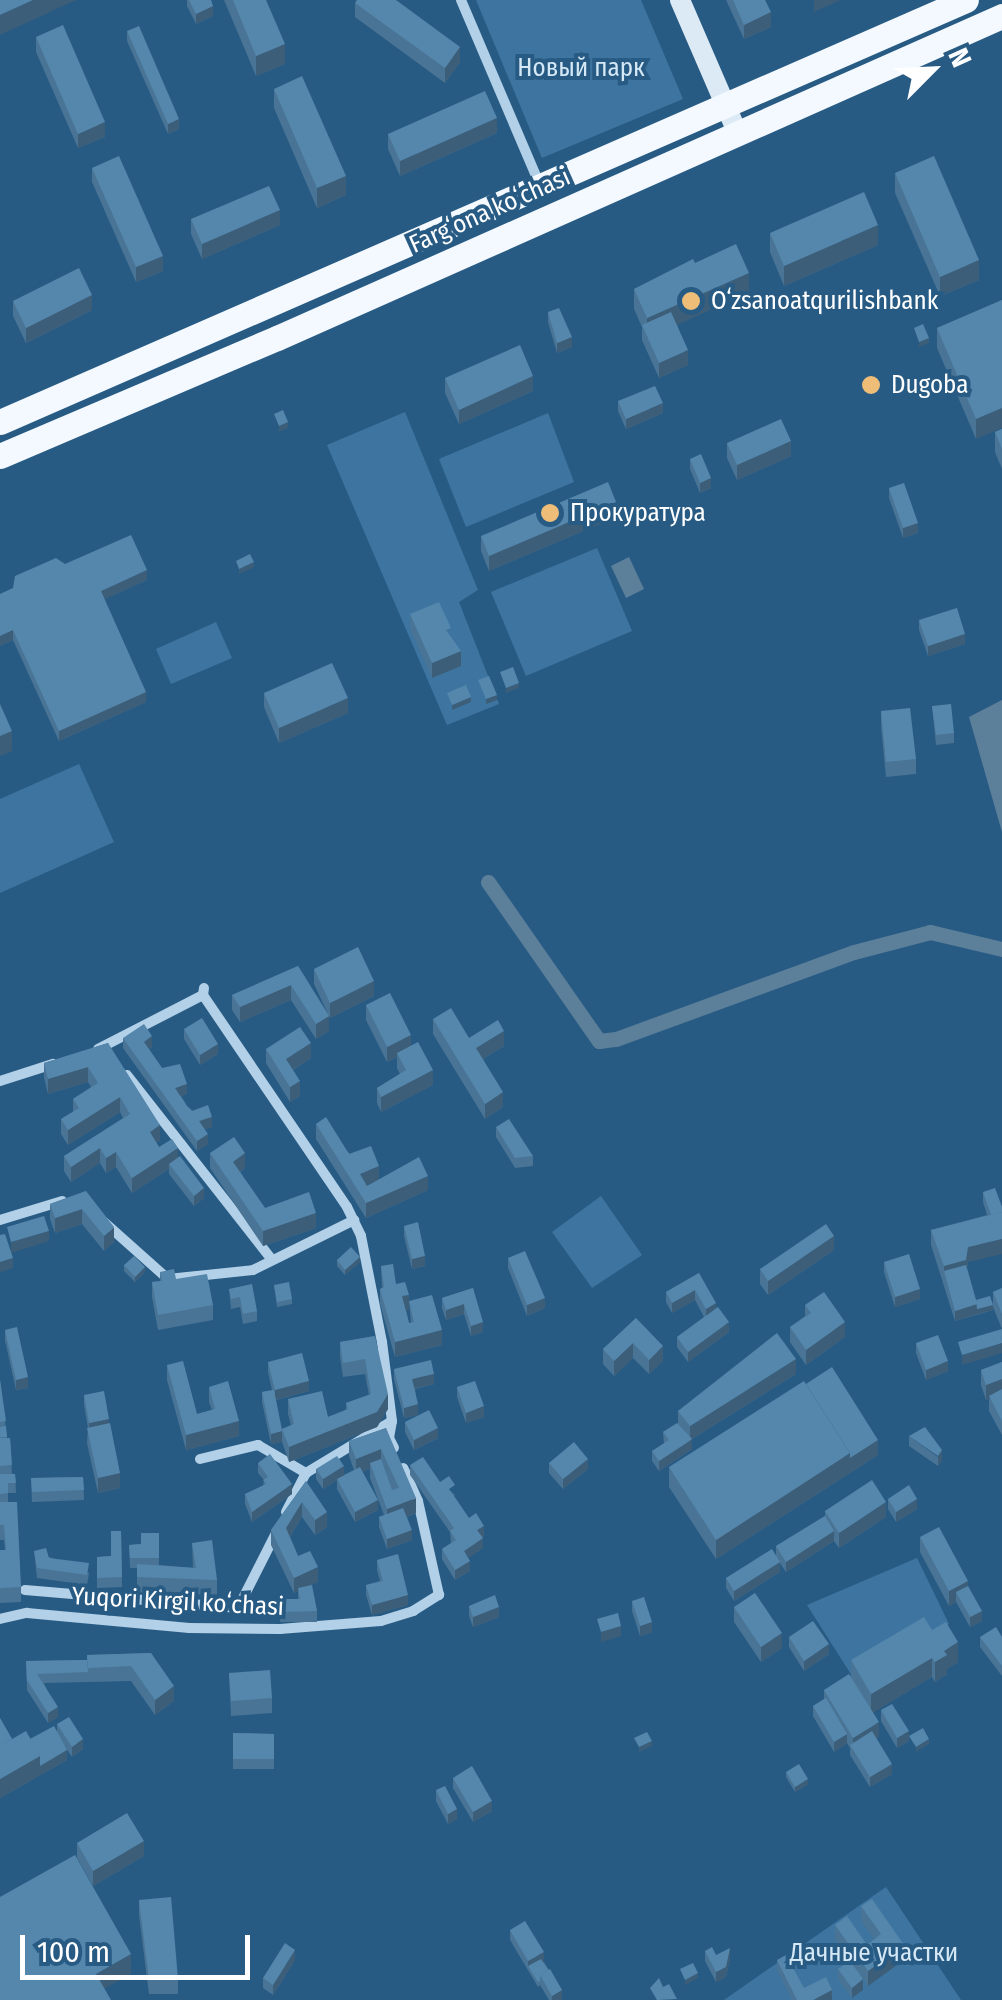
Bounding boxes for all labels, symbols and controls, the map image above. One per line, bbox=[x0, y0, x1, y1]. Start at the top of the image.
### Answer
north arrow bbox=[882, 20, 982, 120]
text: N bbox=[941, 43, 978, 72]
park label: Новый парк bbox=[517, 53, 645, 83]
street label: Fargʻona koʻchasi bbox=[405, 162, 575, 260]
place label: Oʻzsanoatqurilishbank bbox=[711, 286, 938, 316]
marker: Oʻzsanoatqurilishbank bbox=[680, 290, 702, 312]
place label: Dugoba bbox=[891, 370, 968, 400]
marker: Dugoba bbox=[860, 374, 882, 396]
place label: Прокуратура bbox=[570, 498, 706, 528]
marker: Прокуратура bbox=[539, 502, 561, 524]
street label: Yuqori Kirgil koʻchasi bbox=[71, 1581, 285, 1623]
scale bar bbox=[25, 1915, 255, 1977]
text: 100 m bbox=[37, 1934, 110, 1970]
park label: Дачные участки bbox=[790, 1938, 958, 1968]

